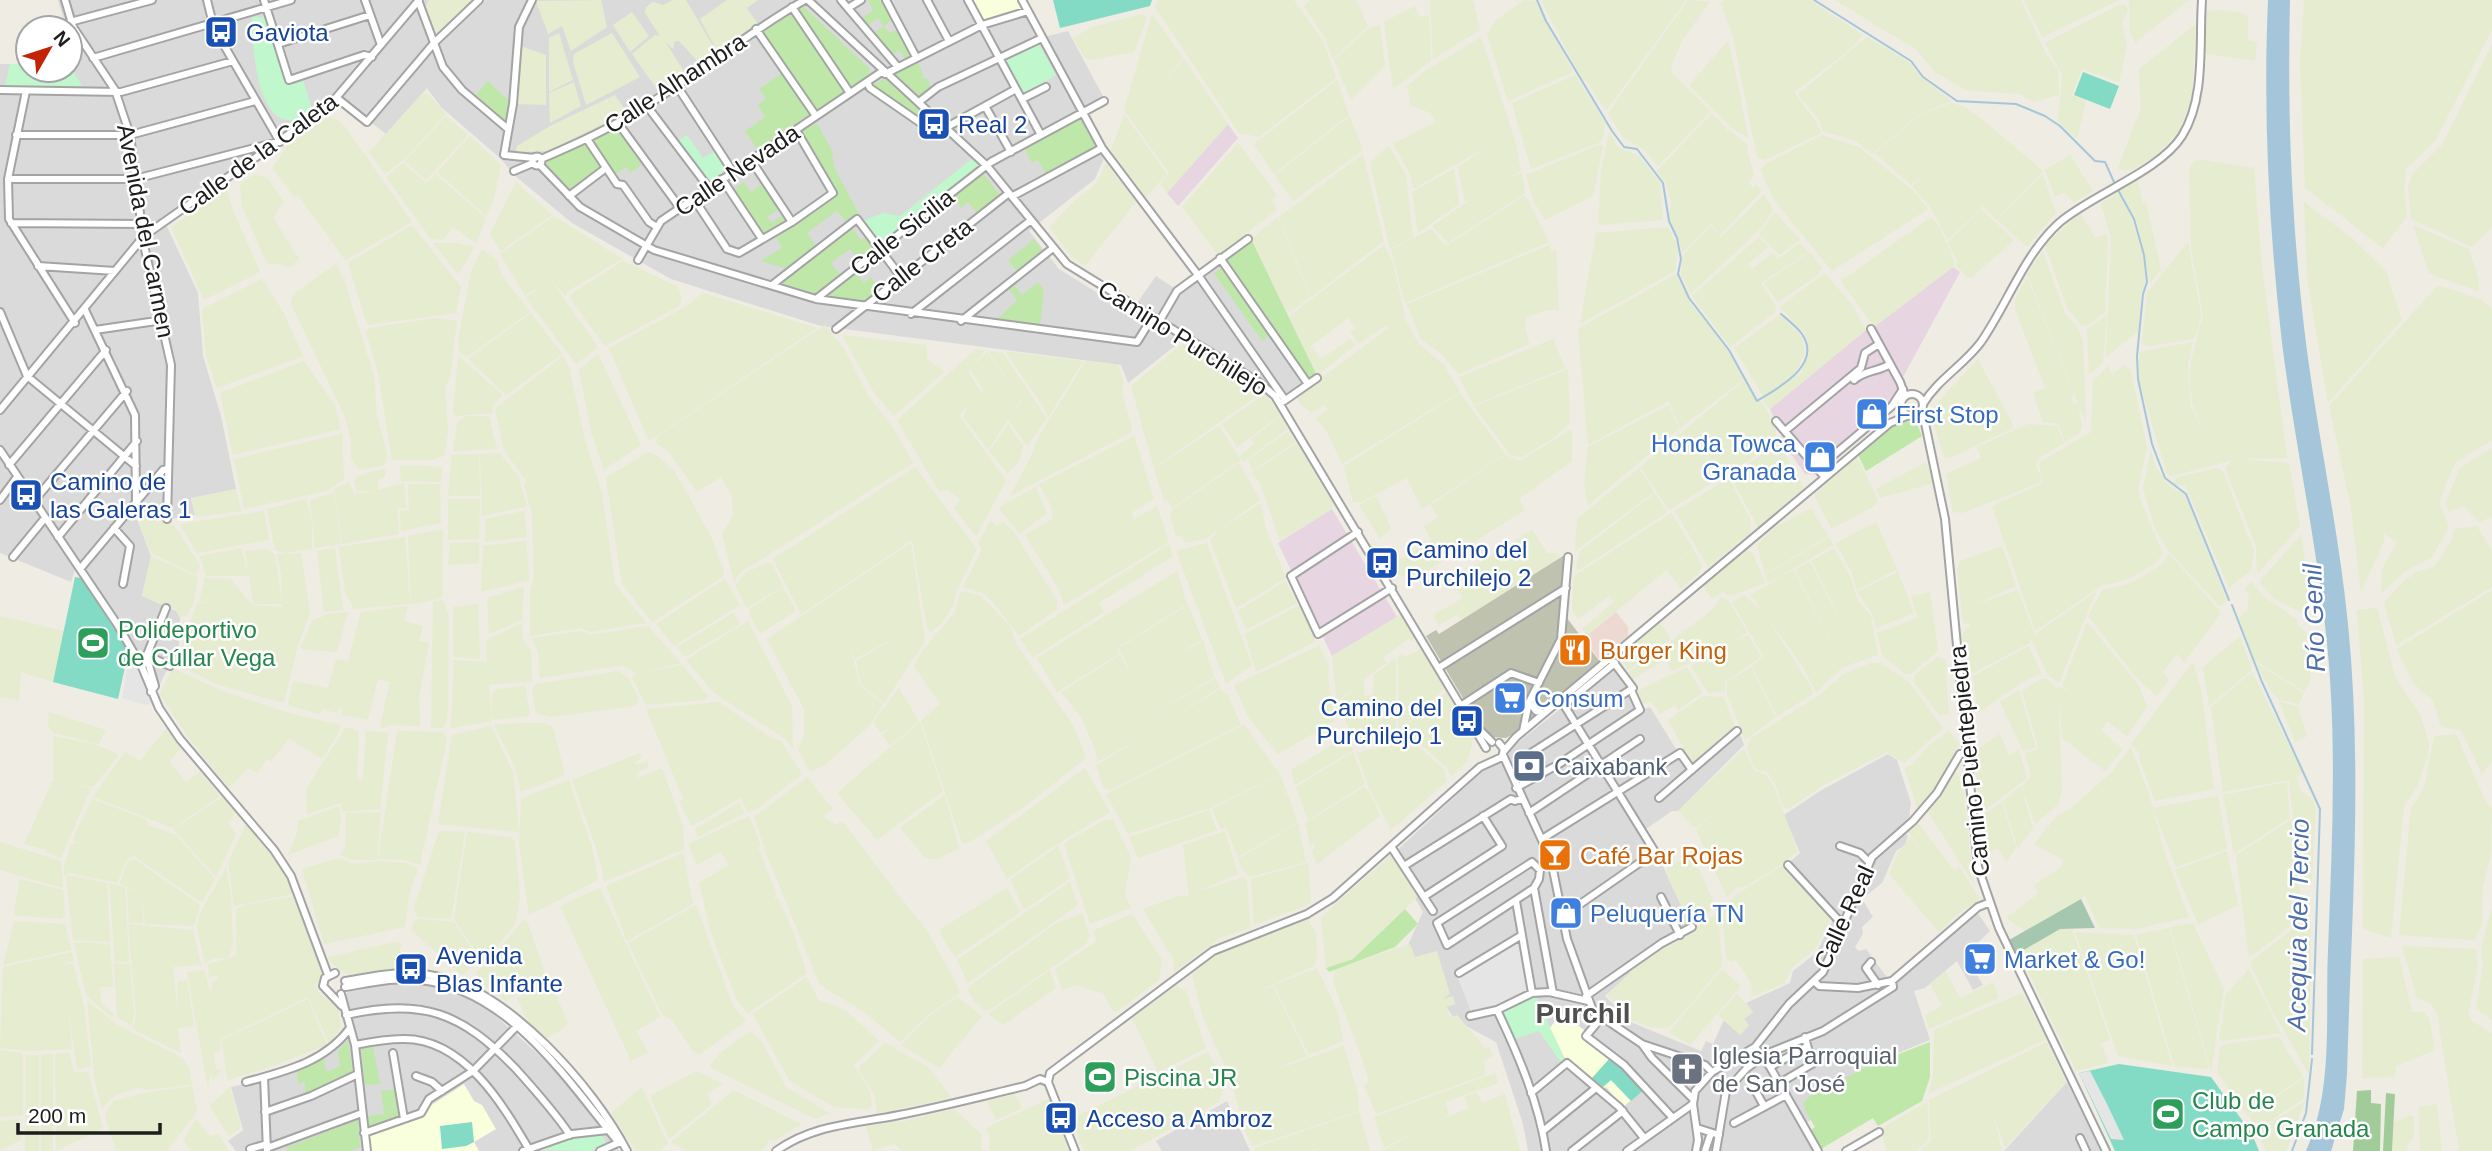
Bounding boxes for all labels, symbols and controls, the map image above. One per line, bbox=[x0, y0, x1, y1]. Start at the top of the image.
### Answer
bus stop icon: Gaviota bbox=[202, 13, 240, 51]
north arrow bbox=[14, 14, 84, 84]
place label: Gaviota bbox=[246, 19, 329, 46]
text: N bbox=[49, 27, 74, 51]
street label: Calle Alhambra bbox=[599, 27, 751, 139]
street label: Calle de la Caleta bbox=[173, 87, 343, 221]
bus stop icon: Real 2 bbox=[915, 105, 953, 143]
place label: Real 2 bbox=[958, 111, 1027, 138]
street label: Calle Nevada bbox=[670, 118, 805, 221]
street label: Avenida del Carmen bbox=[112, 122, 180, 340]
street label: Calle Sicilia bbox=[845, 183, 960, 281]
street label: Calle Creta bbox=[866, 212, 978, 308]
street label: Camino Purchilejo bbox=[1093, 275, 1273, 401]
shop icon: First Stop bbox=[1853, 395, 1891, 433]
place label: First Stop bbox=[1896, 401, 1999, 428]
place label: Honda Towca Granada bbox=[1651, 430, 1797, 485]
shop icon: Honda Towca Granada bbox=[1801, 438, 1839, 476]
place label: Camino de las Galeras 1 bbox=[50, 468, 191, 523]
bus stop icon: Camino de las Galeras 1 bbox=[7, 476, 45, 514]
place label: Camino del Purchilejo 2 bbox=[1406, 536, 1531, 591]
bus stop icon: Camino del Purchilejo 2 bbox=[1363, 544, 1401, 582]
water label: Río Genil bbox=[2297, 562, 2331, 673]
place label: Polideportivo de Cúllar Vega bbox=[118, 616, 276, 671]
sports icon: Polideportivo de Cúllar Vega bbox=[74, 624, 112, 662]
restaurant icon: Burger King bbox=[1556, 631, 1594, 669]
place label: Burger King bbox=[1600, 637, 1727, 664]
street label: Camino Puentepiedra bbox=[1943, 644, 1995, 878]
supermarket icon: Consum bbox=[1491, 679, 1529, 717]
place label: Consum bbox=[1534, 685, 1623, 712]
place label: Camino del Purchilejo 1 bbox=[1317, 694, 1442, 749]
bus stop icon: Camino del Purchilejo 1 bbox=[1448, 702, 1486, 740]
bank icon: Caixabank bbox=[1510, 747, 1548, 785]
place label: Caixabank bbox=[1554, 753, 1668, 780]
water label: Acequia del Tercio bbox=[2281, 818, 2315, 1034]
bar icon: Café Bar Rojas bbox=[1536, 836, 1574, 874]
place label: Café Bar Rojas bbox=[1580, 842, 1743, 869]
street label: Calle Real bbox=[1808, 861, 1880, 973]
shop icon: Peluquería TN bbox=[1547, 894, 1585, 932]
place label: Peluquería TN bbox=[1590, 900, 1744, 927]
supermarket icon: Market & Go! bbox=[1961, 940, 1999, 978]
place label: Avenida Blas Infante bbox=[436, 942, 563, 997]
place label: Market & Go! bbox=[2004, 946, 2145, 973]
bus stop icon: Avenida Blas Infante bbox=[392, 950, 430, 988]
district label: Purchil bbox=[1536, 998, 1630, 1029]
place label: Iglesia Parroquial de San José bbox=[1712, 1042, 1897, 1097]
church icon: Iglesia Parroquial de San José bbox=[1668, 1050, 1706, 1088]
sports icon: Piscina JR bbox=[1081, 1058, 1119, 1096]
place label: Piscina JR bbox=[1124, 1064, 1237, 1091]
place label: Club de Campo Granada bbox=[2192, 1087, 2370, 1142]
scale bar bbox=[18, 1092, 159, 1136]
sports icon: Club de Campo Granada bbox=[2149, 1095, 2187, 1133]
bus stop icon: Acceso a Ambroz bbox=[1042, 1099, 1080, 1137]
text: 200 m bbox=[28, 1104, 86, 1127]
place label: Acceso a Ambroz bbox=[1086, 1105, 1273, 1132]

